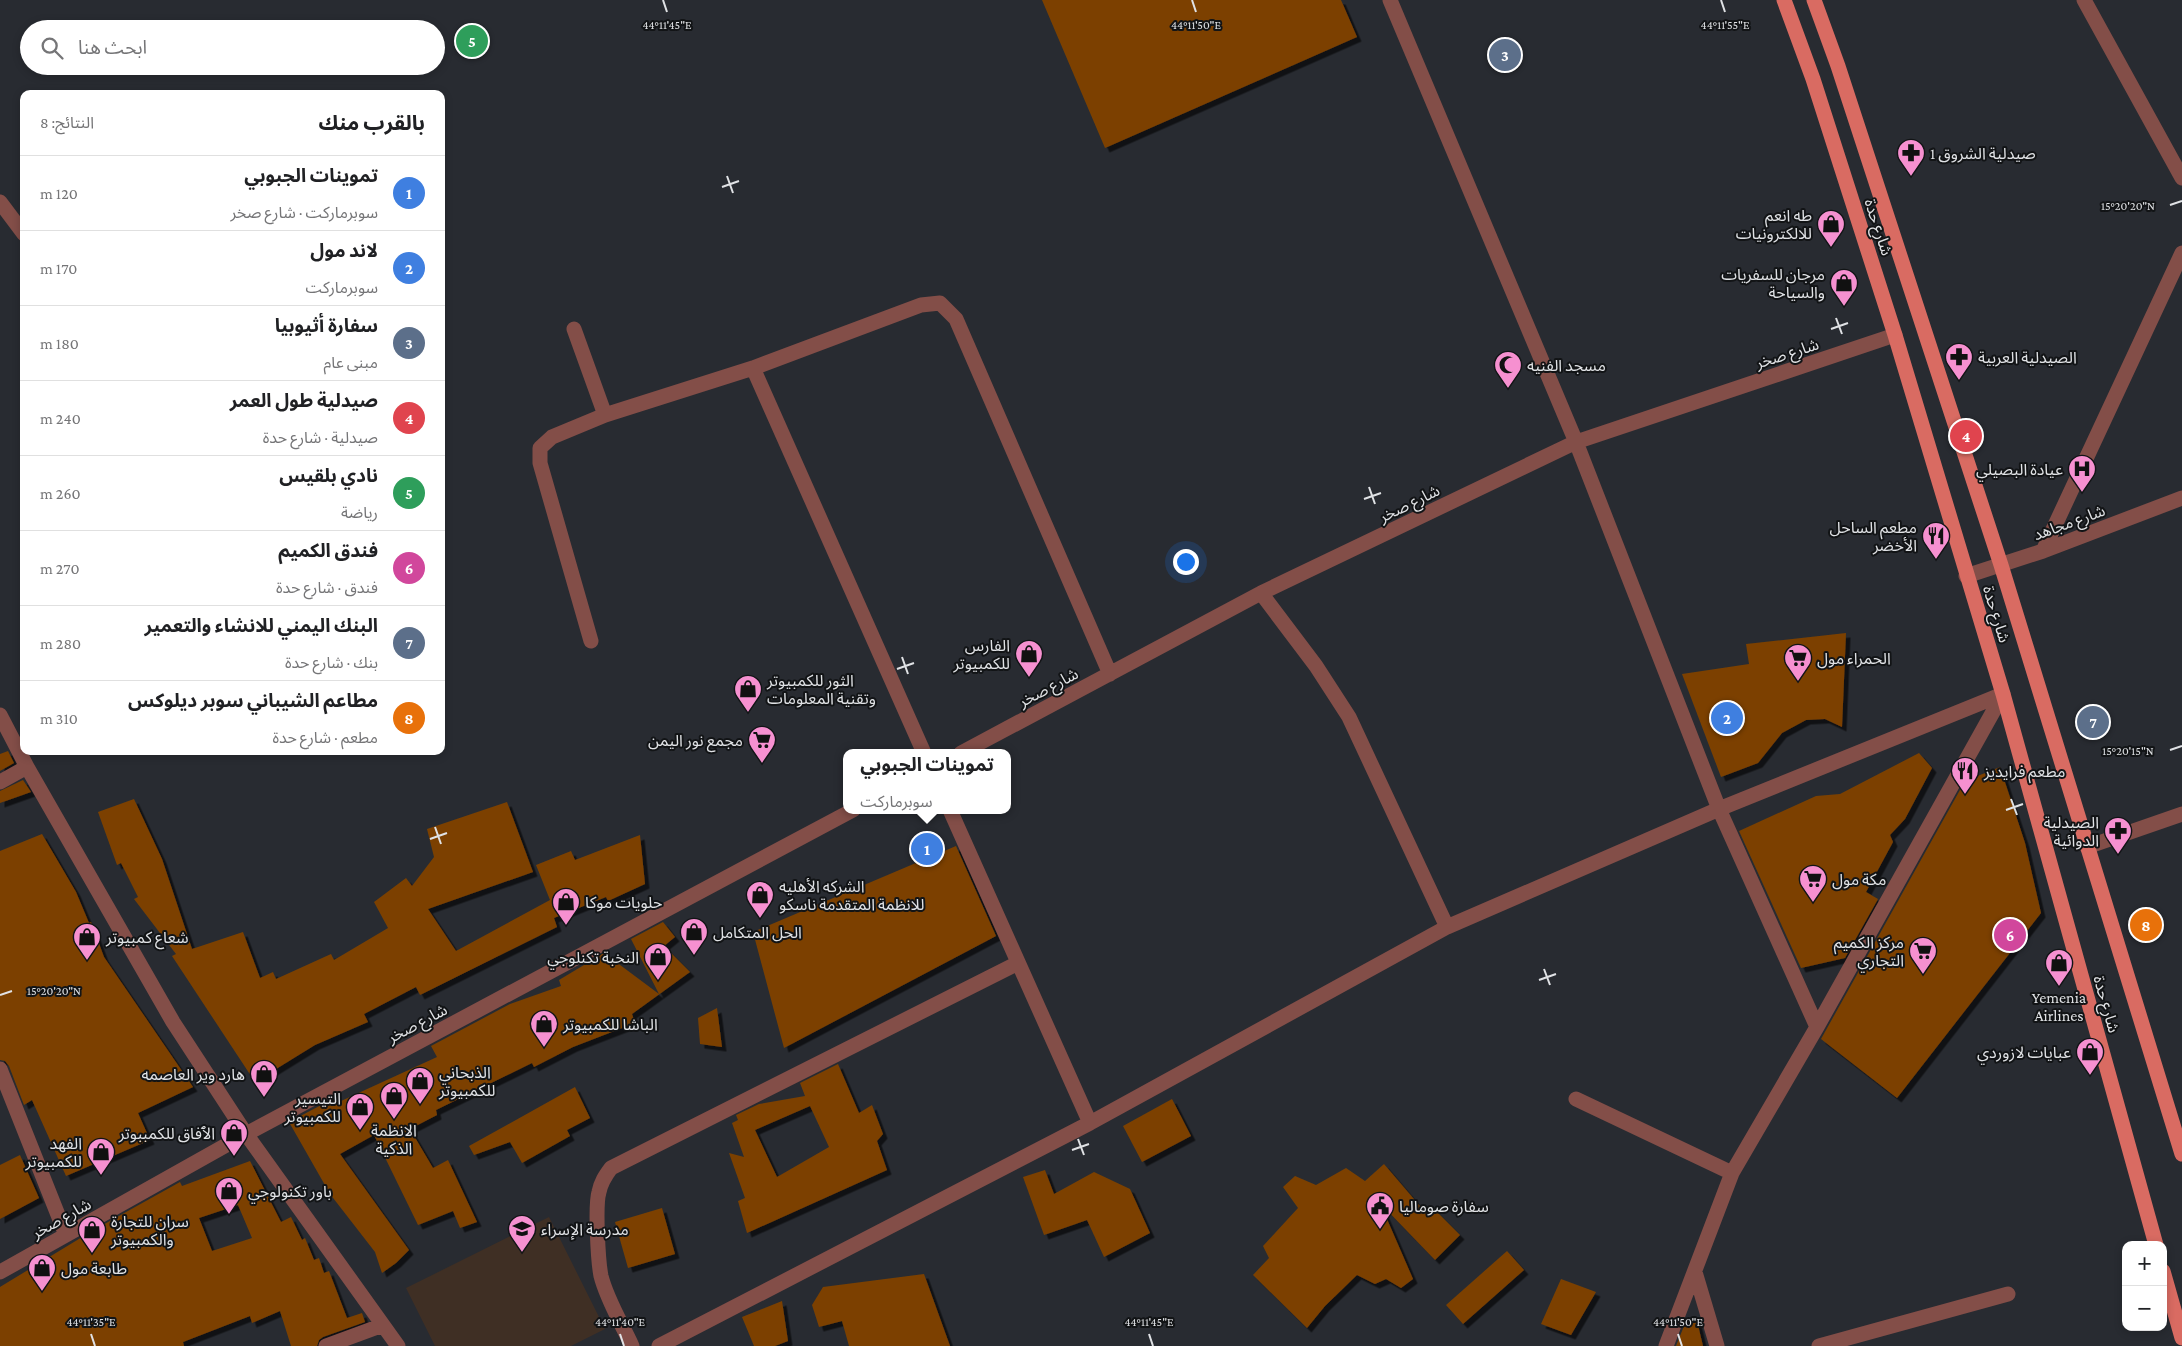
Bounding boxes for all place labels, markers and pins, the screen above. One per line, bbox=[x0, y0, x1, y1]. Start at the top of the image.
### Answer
pin: 5 bbox=[456, 22, 488, 60]
pin: 3 bbox=[1489, 36, 1521, 74]
pharmacy icon: صيدلية الشروق 1 bbox=[1896, 138, 1926, 177]
place label: صيدلية الشروق 1 bbox=[1930, 145, 2036, 163]
place label: طه انعم للالكترونيات bbox=[1736, 207, 1812, 243]
shop icon: طه انعم للالكترونيات bbox=[1816, 209, 1846, 248]
place label: مرجان للسفريات والسياحة bbox=[1721, 266, 1825, 302]
shop icon: مرجان للسفريات والسياحة bbox=[1829, 268, 1859, 307]
pharmacy icon: الصيدلية العربية bbox=[1944, 342, 1974, 381]
place label: الصيدلية العربية bbox=[1978, 349, 2077, 367]
mosque icon: مسجد الفنيه bbox=[1493, 350, 1523, 389]
place label: مسجد الفنيه bbox=[1527, 357, 1606, 374]
pin: 4 bbox=[1950, 417, 1982, 455]
hospital icon: عيادة البصيلي bbox=[2067, 454, 2097, 493]
place label: عيادة البصيلي bbox=[1976, 461, 2063, 482]
place label: مطعم الساحل الأخضر bbox=[1830, 519, 1917, 555]
restaurant icon: مطعم الساحل الأخضر bbox=[1921, 521, 1951, 560]
place label: الفارس للكمبيوتر bbox=[953, 637, 1010, 673]
shop icon: الفارس للكمبيوتر bbox=[1014, 639, 1044, 678]
supermarket icon: الحمراء مول bbox=[1783, 643, 1813, 682]
place label: الحمراء مول bbox=[1817, 650, 1891, 669]
place label: الثور للكمبيوتر وتقنية المعلومات bbox=[766, 672, 876, 708]
shop icon: الثور للكمبيوتر وتقنية المعلومات bbox=[733, 674, 763, 713]
pin: 2 bbox=[1711, 699, 1743, 737]
pin: 7 bbox=[2077, 703, 2109, 741]
supermarket icon: مجمع نور اليمن bbox=[747, 725, 777, 764]
place label: مجمع نور اليمن bbox=[648, 732, 743, 753]
restaurant icon: مطعم فرايديز bbox=[1950, 756, 1980, 795]
place label: مطعم فرايديز bbox=[1983, 763, 2065, 784]
place label: الصيدلية الدوائية bbox=[2043, 814, 2099, 850]
pharmacy icon: الصيدلية الدوائية bbox=[2103, 816, 2133, 855]
pin: 1 bbox=[911, 830, 943, 868]
supermarket icon: مكة مول bbox=[1798, 864, 1828, 903]
place label: مكة مول bbox=[1832, 871, 1886, 890]
place label: الشركه الأهليه للانظمة المتقدمة ناسكو bbox=[779, 878, 924, 914]
shop icon: الشركه الأهليه للانظمة المتقدمة ناسكو bbox=[745, 880, 775, 919]
shop icon: حلويات موكا bbox=[551, 887, 581, 926]
place label: حلويات موكا bbox=[585, 894, 662, 912]
pin: 8 bbox=[2130, 906, 2162, 944]
pin: 6 bbox=[1994, 916, 2026, 954]
shop icon: الحل المتكامل bbox=[679, 917, 709, 956]
shop icon: شعاع كمبيوتر bbox=[72, 922, 102, 961]
place label: الحل المتكامل bbox=[713, 924, 802, 942]
place label: شعاع كمبيوتر bbox=[105, 929, 189, 950]
place label: مركز الكميم التجاري bbox=[1834, 934, 1904, 973]
supermarket icon: مركز الكميم التجاري bbox=[1908, 936, 1938, 975]
shop icon: النخبة تكنلوجي bbox=[643, 942, 673, 981]
shop icon: Yemenia Airlines bbox=[2044, 948, 2074, 987]
place label: النخبة تكنلوجي bbox=[547, 949, 639, 970]
place label: Yemenia Airlines bbox=[2032, 989, 2087, 1024]
shop icon: الباشا للكمبيوتر bbox=[529, 1009, 559, 1048]
place label: الباشا للكمبيوتر bbox=[562, 1016, 658, 1034]
shop icon: عبايات لازوردي bbox=[2075, 1037, 2105, 1076]
place label: عبايات لازوردي bbox=[1977, 1044, 2071, 1065]
shop icon: هارد وير العاصمه bbox=[249, 1059, 279, 1098]
place label: الذبحاني للكمبيوتر bbox=[438, 1064, 495, 1100]
place label: هارد وير العاصمه bbox=[141, 1066, 245, 1084]
shop icon: الذبحاني للكمبيوتر bbox=[405, 1066, 435, 1105]
shop icon: الانظمة الذكية bbox=[379, 1081, 409, 1120]
place label: التيسير للكمبيوتر bbox=[284, 1090, 341, 1126]
shop icon: التيسير للكمبيوتر bbox=[345, 1092, 375, 1131]
shop icon: الٱفاق للكمببوتر bbox=[219, 1118, 249, 1157]
place label: الانظمة الذكية bbox=[371, 1122, 417, 1157]
place label: الٱفاق للكمببوتر bbox=[118, 1125, 215, 1143]
place label: الفهد للكمبيوتر bbox=[25, 1135, 82, 1171]
shop icon: الفهد للكمبيوتر bbox=[86, 1137, 116, 1176]
shop icon: باور تكنولوجي bbox=[214, 1176, 244, 1215]
place label: باور تكنولوجي bbox=[248, 1183, 332, 1204]
public building icon: سفارة صوماليا bbox=[1365, 1191, 1395, 1230]
place label: سفارة صوماليا bbox=[1399, 1198, 1489, 1216]
place label: سران للتجارة والكمبيوتر bbox=[110, 1213, 189, 1249]
school or university icon: مدرسة الإسراء bbox=[507, 1214, 537, 1253]
shop icon: سران للتجارة والكمبيوتر bbox=[77, 1215, 107, 1254]
place label: مدرسة الإسراء bbox=[541, 1221, 629, 1240]
shop icon: طابعة مول bbox=[27, 1253, 57, 1292]
place label: طابعة مول bbox=[61, 1260, 127, 1279]

